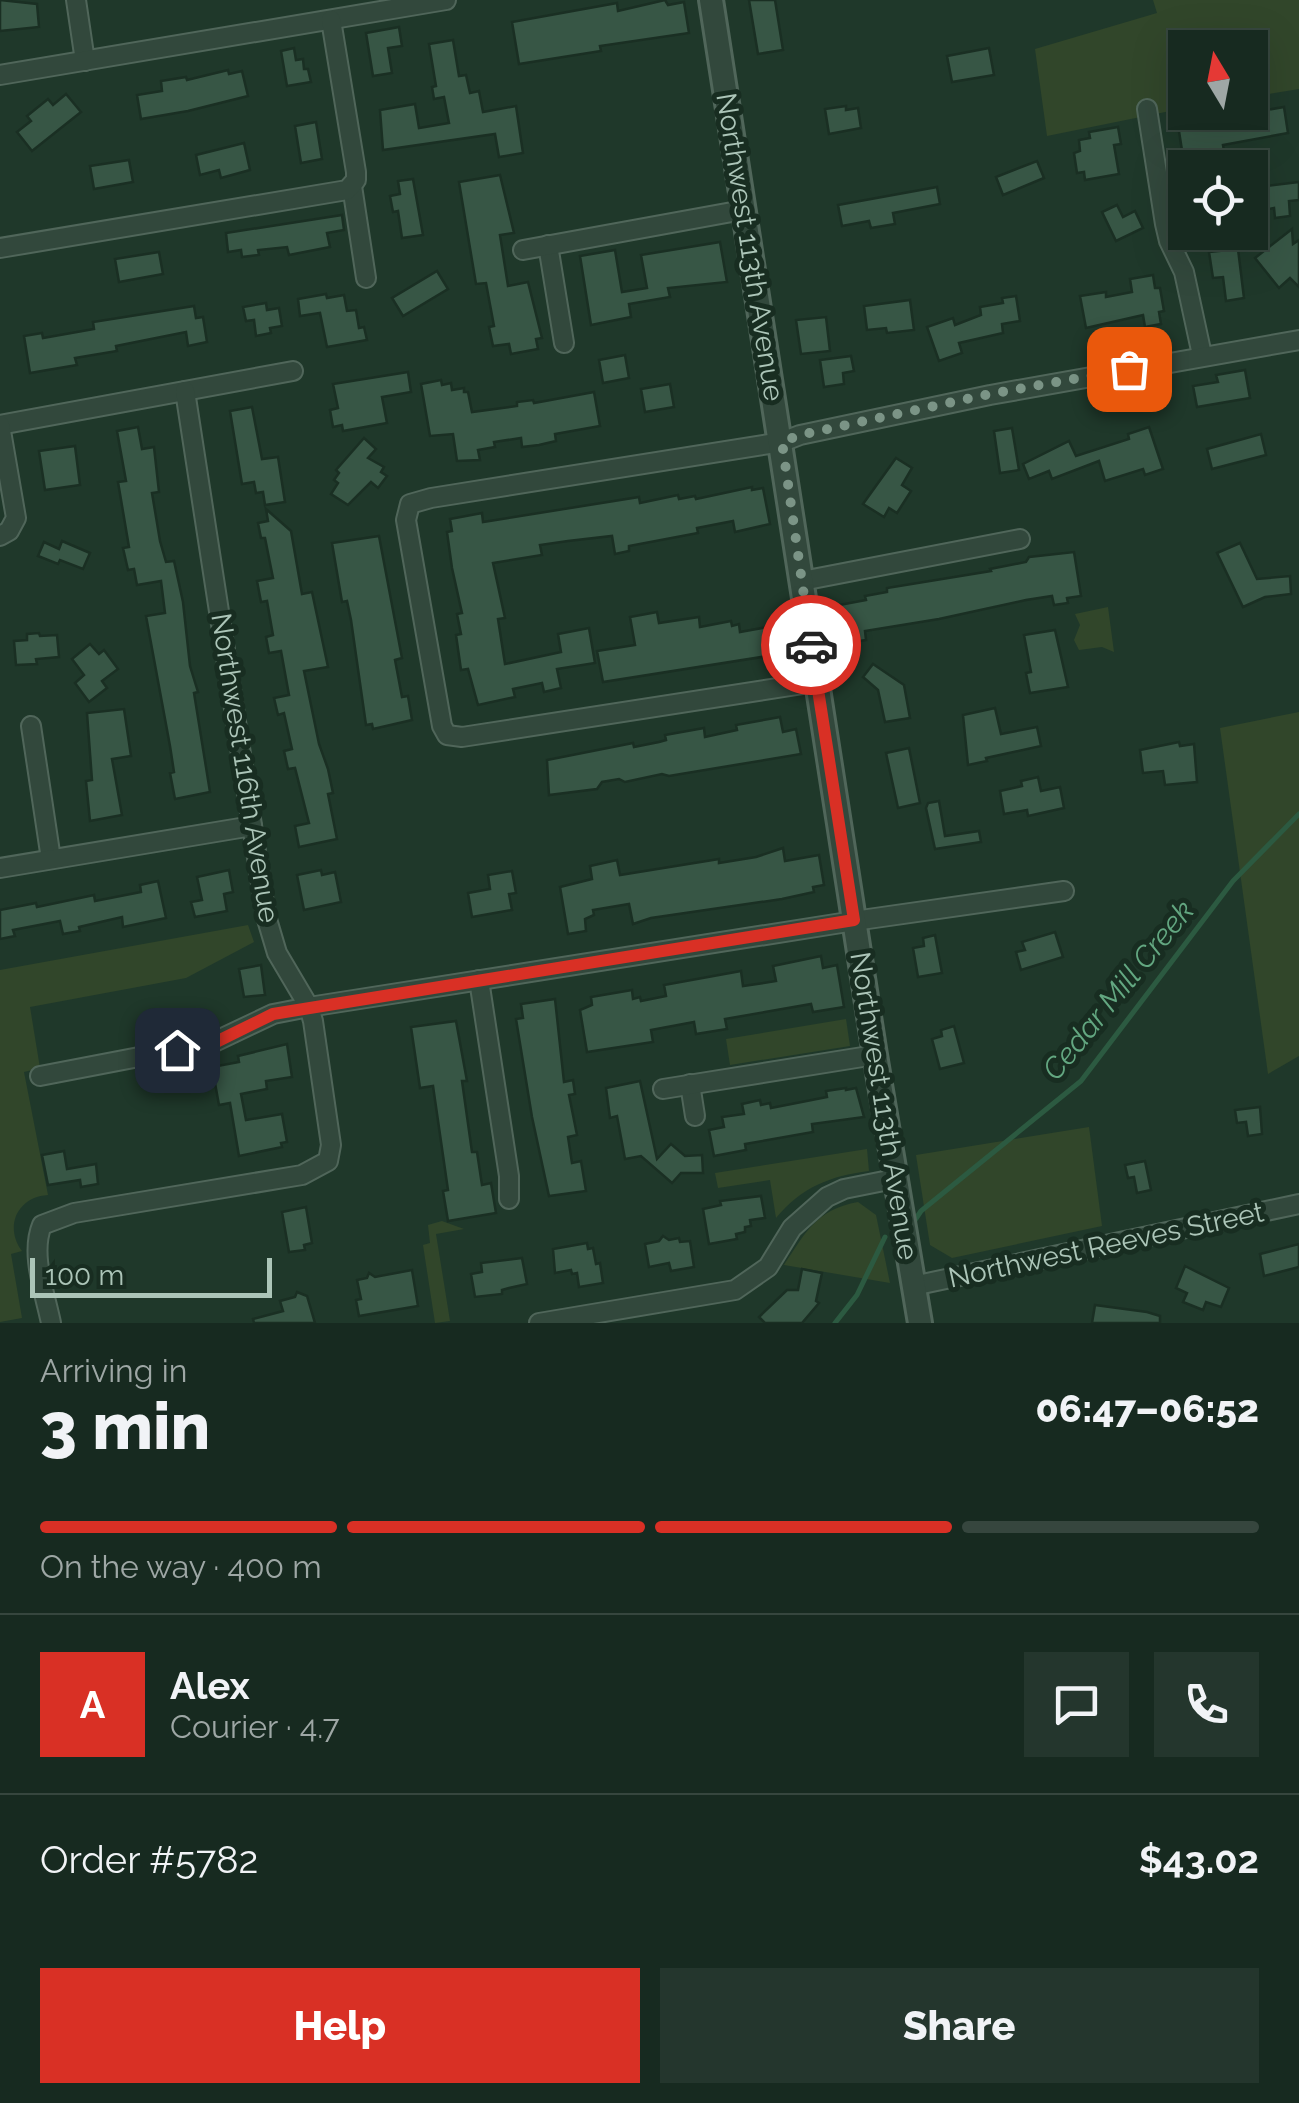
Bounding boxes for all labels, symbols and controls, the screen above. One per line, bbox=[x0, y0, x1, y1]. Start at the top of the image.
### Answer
north arrow bbox=[1168, 30, 1268, 130]
map controls bbox=[1168, 30, 1268, 250]
street label: Northwest 113th Avenue bbox=[709, 91, 791, 403]
button: locate bbox=[1168, 150, 1268, 250]
pin bbox=[1087, 327, 1172, 412]
icon: bag bbox=[1102, 342, 1157, 397]
courier bbox=[761, 595, 861, 695]
street label: Northwest 116th Avenue bbox=[204, 611, 286, 925]
icon: car bbox=[784, 618, 839, 673]
water label: Cedar Mill Creek bbox=[1035, 893, 1201, 1087]
street label: Northwest 113th Avenue bbox=[843, 950, 925, 1262]
pin bbox=[135, 1008, 220, 1093]
icon: home bbox=[150, 1023, 205, 1078]
street label: Northwest Reeves Street bbox=[945, 1195, 1267, 1295]
scale bar bbox=[30, 1253, 272, 1298]
text: 100 m bbox=[45, 1259, 124, 1292]
text: Arriving in bbox=[40, 1352, 187, 1389]
text: 06:47–06:52 bbox=[1036, 1386, 1259, 1431]
text: 3 min bbox=[40, 1388, 210, 1464]
text: On the way · 400 m bbox=[40, 1548, 322, 1585]
button: chat bbox=[1024, 1652, 1129, 1757]
button: phone bbox=[1154, 1652, 1259, 1757]
text: Alex bbox=[170, 1663, 250, 1708]
text: A bbox=[80, 1682, 105, 1727]
text: Courier · 4.7 bbox=[170, 1708, 340, 1745]
text: Order #5782 bbox=[40, 1837, 258, 1882]
text: $43.02 bbox=[1139, 1837, 1259, 1882]
button: Help bbox=[40, 1968, 640, 2083]
button: Share bbox=[660, 1968, 1259, 2083]

